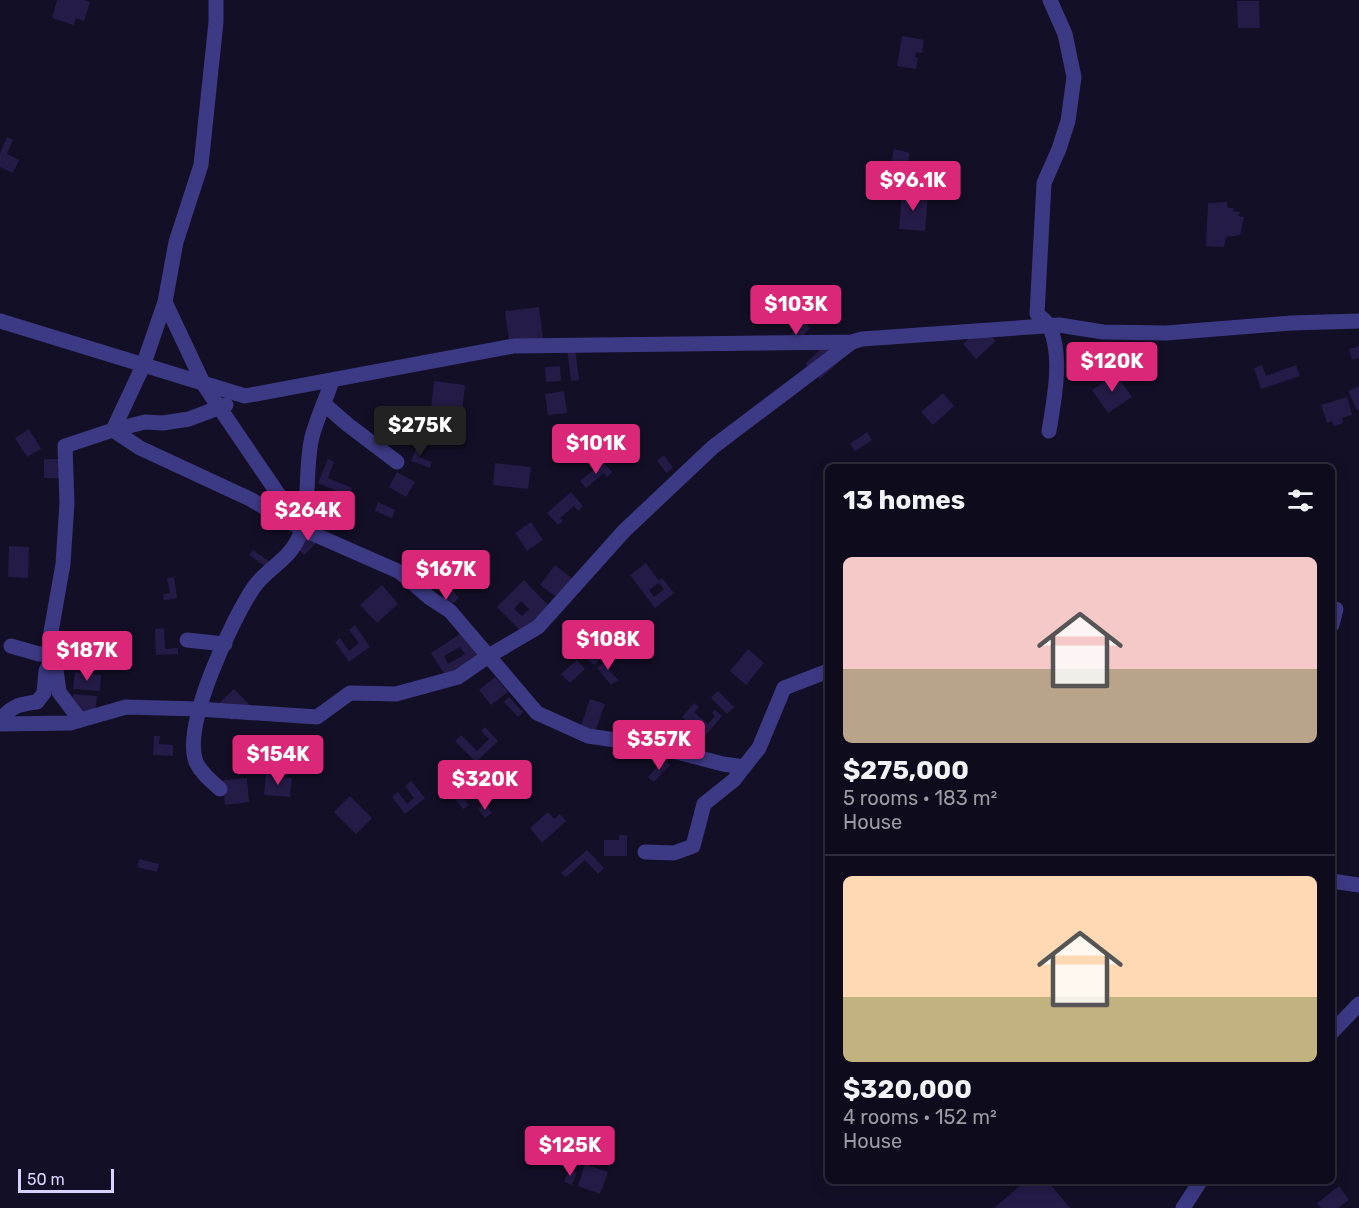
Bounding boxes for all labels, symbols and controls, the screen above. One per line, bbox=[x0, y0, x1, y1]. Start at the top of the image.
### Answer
pin: $96.1K bbox=[864, 161, 962, 212]
text: $96.1K bbox=[880, 168, 946, 192]
pin: $103K bbox=[754, 285, 838, 336]
text: $103K bbox=[764, 292, 828, 316]
pin: $120K bbox=[1070, 342, 1154, 393]
text: $120K bbox=[1080, 349, 1144, 373]
pin: $275K bbox=[378, 406, 462, 457]
text: $275K bbox=[388, 413, 452, 437]
pin: $101K bbox=[554, 424, 638, 475]
text: $101K bbox=[566, 431, 626, 455]
icon: filters bbox=[1284, 484, 1317, 517]
text: 13 homes bbox=[843, 485, 965, 516]
pin: $264K bbox=[266, 491, 350, 542]
text: $264K bbox=[275, 498, 341, 522]
pin: $167K bbox=[404, 550, 488, 601]
text: $167K bbox=[416, 557, 476, 581]
icon: home bbox=[1026, 596, 1134, 704]
pin: $108K bbox=[566, 620, 650, 671]
text: $108K bbox=[576, 627, 640, 651]
pin: $187K bbox=[45, 631, 129, 682]
text: $187K bbox=[56, 638, 118, 662]
pin: $357K bbox=[617, 720, 701, 771]
text: $357K bbox=[627, 727, 691, 751]
pin: $154K bbox=[236, 735, 320, 786]
text: $154K bbox=[246, 742, 310, 766]
text: $275,000 bbox=[843, 755, 969, 786]
pin: $320K bbox=[443, 760, 527, 811]
text: $320K bbox=[452, 767, 518, 791]
text: 5 rooms · 183 m² bbox=[843, 786, 997, 810]
text: House bbox=[843, 810, 902, 834]
icon: home bbox=[1026, 915, 1134, 1023]
text: $320,000 bbox=[843, 1074, 972, 1105]
text: 4 rooms · 152 m² bbox=[843, 1105, 997, 1129]
pin: $125K bbox=[528, 1126, 612, 1177]
text: House bbox=[843, 1129, 902, 1153]
text: $125K bbox=[539, 1133, 601, 1157]
scale bar bbox=[18, 1166, 114, 1194]
text: 50 m bbox=[27, 1170, 65, 1189]

